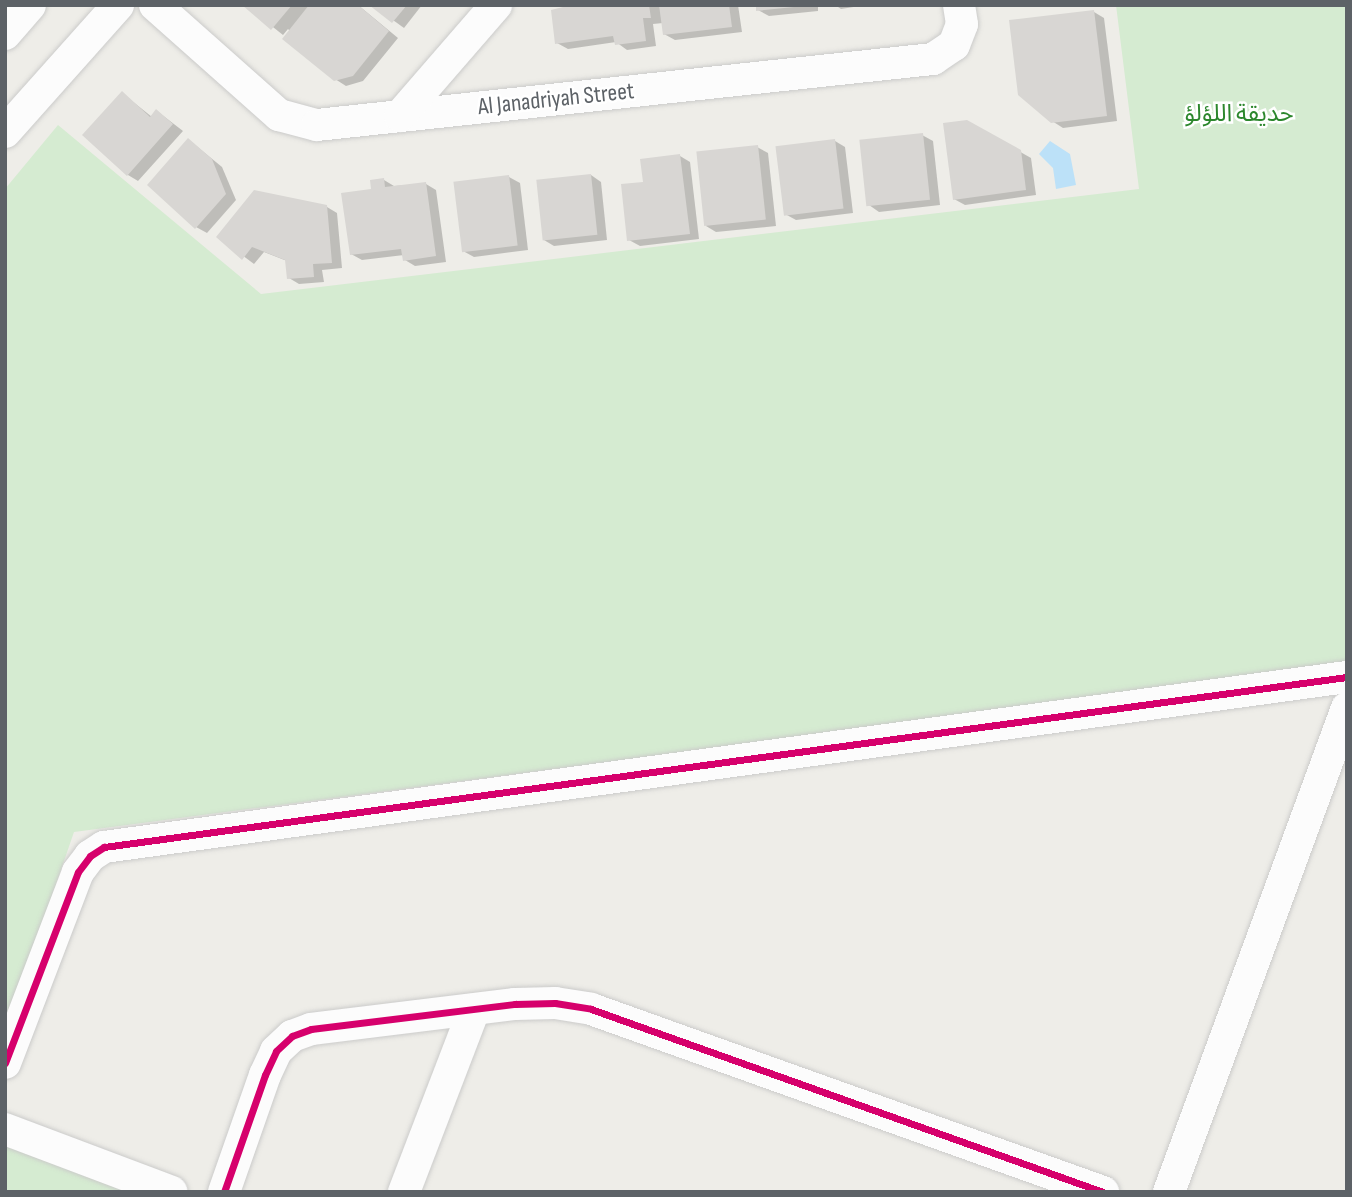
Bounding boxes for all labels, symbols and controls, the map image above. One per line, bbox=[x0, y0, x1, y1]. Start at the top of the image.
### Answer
street label: Al Janadriyah Street bbox=[477, 76, 635, 122]
park label: حديقة اللؤلؤ bbox=[1184, 100, 1294, 128]

